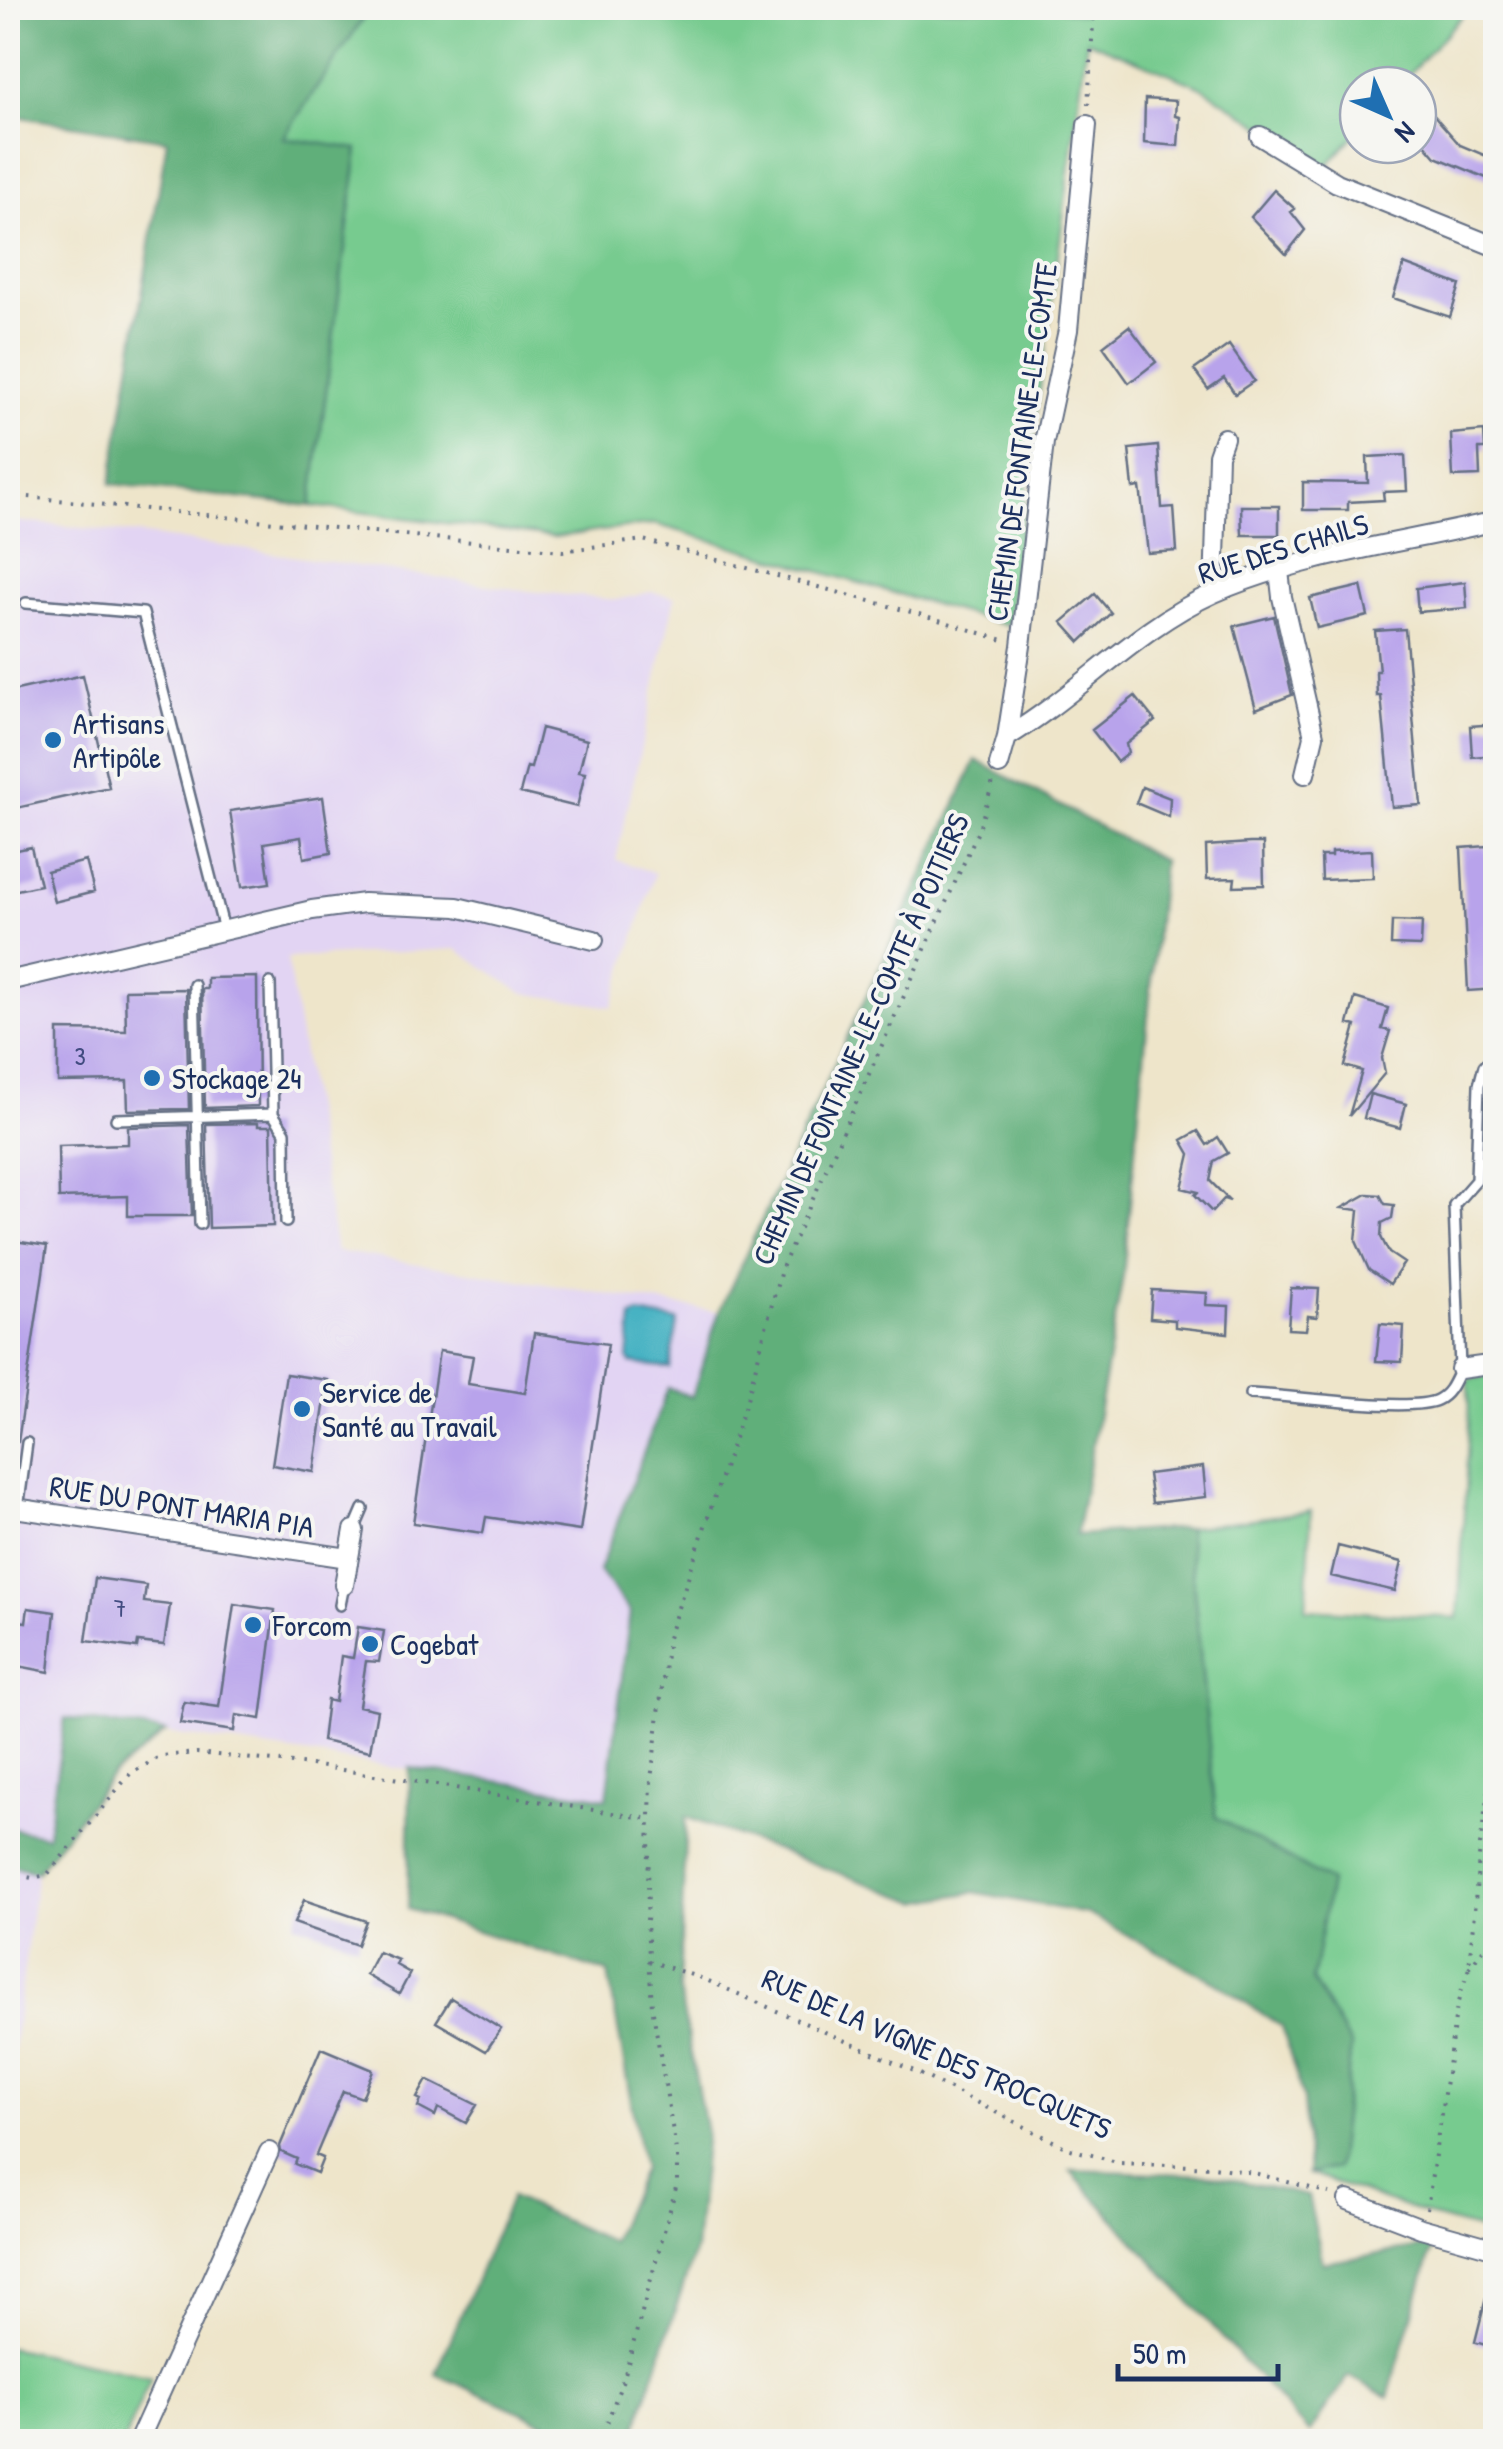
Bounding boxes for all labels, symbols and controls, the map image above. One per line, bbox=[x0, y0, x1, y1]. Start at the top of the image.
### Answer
north arrow bbox=[1338, 65, 1438, 165]
text: N bbox=[1387, 114, 1424, 151]
street label: CHEMIN DE FONTAINE-LE-COMTE bbox=[976, 260, 1066, 624]
street label: RUE DES CHAILS bbox=[1193, 503, 1373, 593]
place label: Artisans Artipôle bbox=[73, 703, 165, 777]
marker: Artisans Artipôle bbox=[42, 729, 64, 751]
street label: CHEMIN DE FONTAINE-LE-COMTE À POITIERS bbox=[742, 807, 978, 1271]
house number: 3 bbox=[74, 1039, 86, 1073]
place label: Stockage 24 bbox=[172, 1058, 302, 1098]
marker: Stockage 24 bbox=[141, 1067, 163, 1089]
place label: Service de Santé au Travail bbox=[322, 1372, 497, 1446]
marker: Service de Santé au Travail bbox=[291, 1398, 313, 1420]
street label: RUE DU PONT MARIA PIA bbox=[47, 1465, 317, 1547]
house number: 7 bbox=[114, 1591, 126, 1625]
place label: Forcom bbox=[272, 1605, 352, 1645]
marker: Forcom bbox=[242, 1614, 264, 1636]
place label: Cogebat bbox=[390, 1624, 479, 1664]
marker: Cogebat bbox=[359, 1633, 381, 1655]
street label: RUE DE LA VIGNE DES TROCQUETS bbox=[756, 1958, 1118, 2148]
scale bar bbox=[1118, 2319, 1278, 2381]
text: 50 m bbox=[1133, 2333, 1186, 2373]

